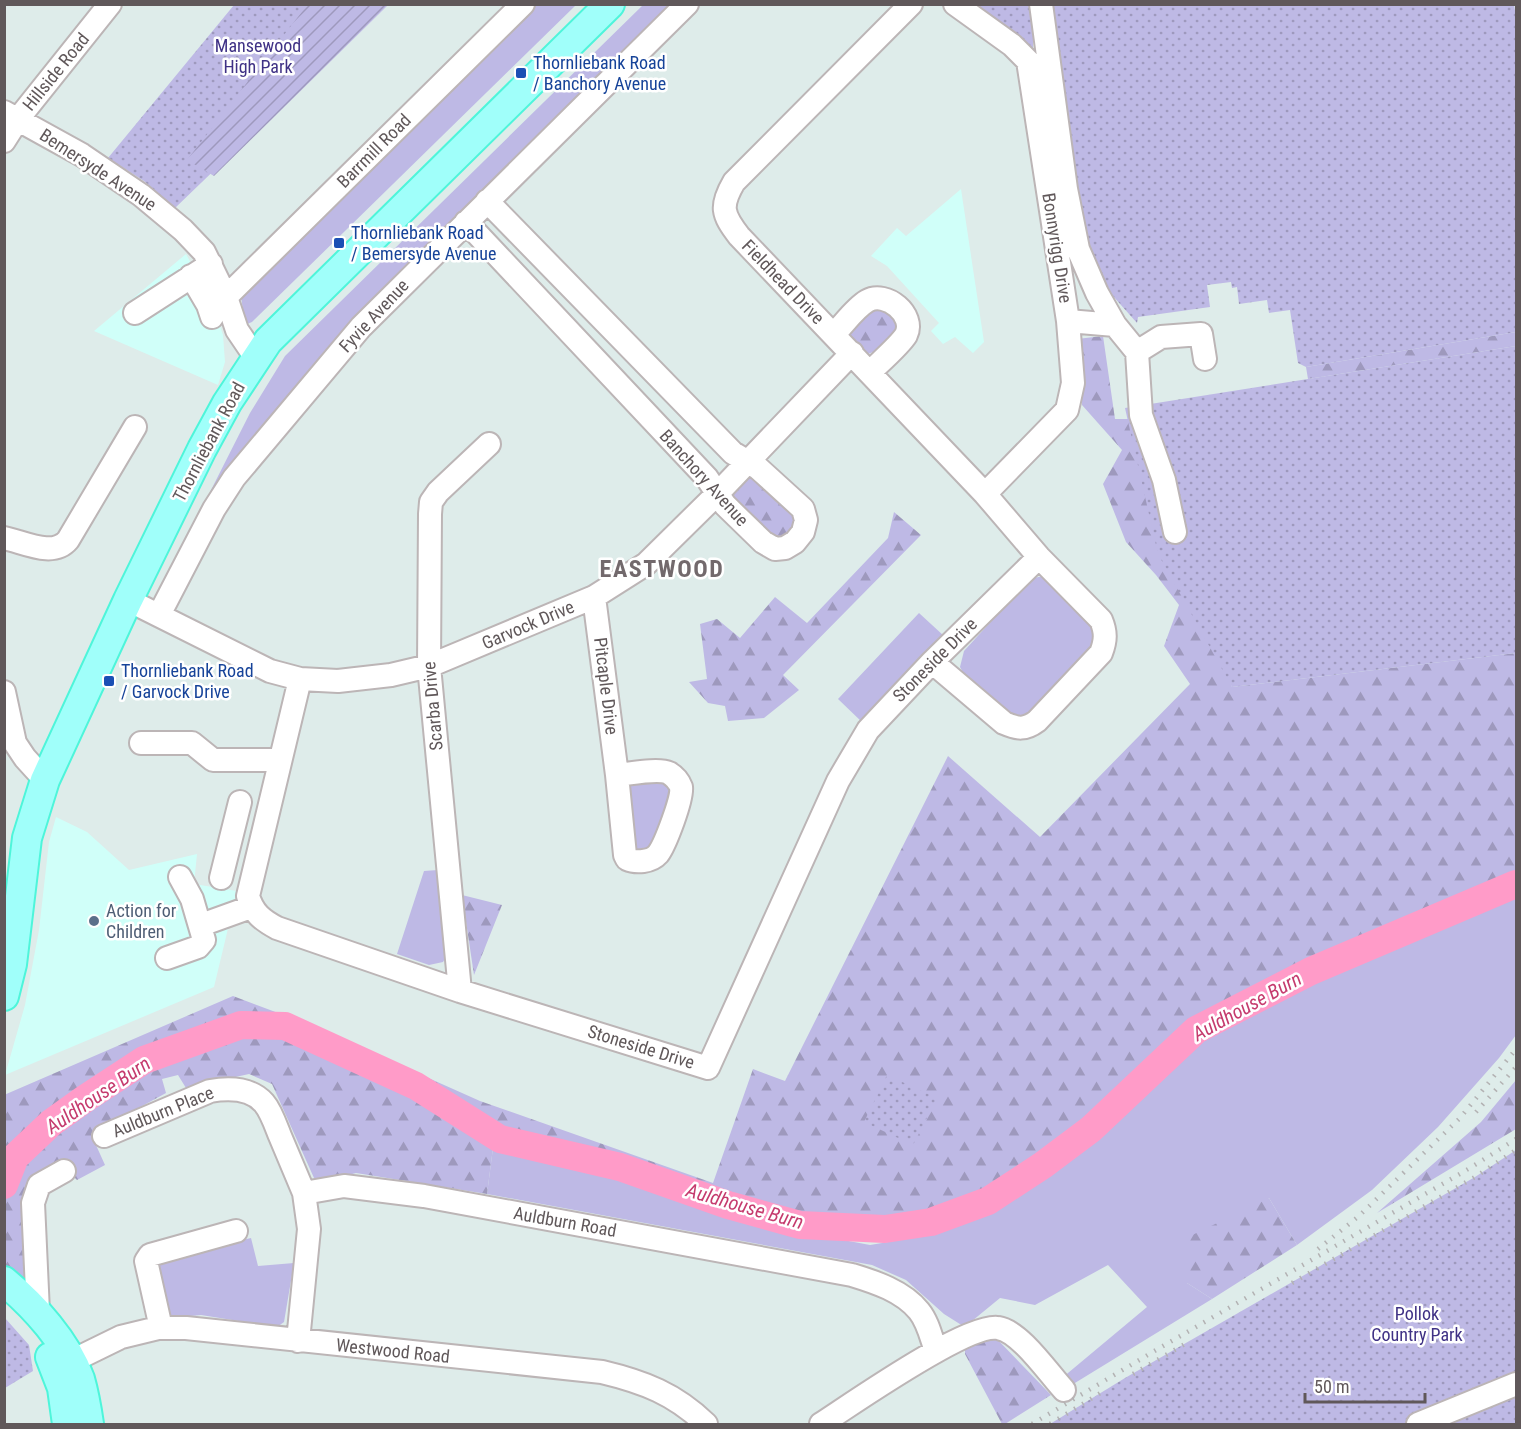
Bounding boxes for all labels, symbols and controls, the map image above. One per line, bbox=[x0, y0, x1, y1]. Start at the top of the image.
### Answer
street label: Hillside Road bbox=[18, 29, 93, 115]
park label: Mansewood High Park bbox=[215, 35, 301, 77]
place label: Thornliebank Road / Banchory Avenue bbox=[533, 52, 666, 94]
marker: Thornliebank Road / Banchory Avenue bbox=[514, 66, 528, 80]
street label: Barrmill Road bbox=[332, 109, 415, 192]
street label: Bemersyde Avenue bbox=[36, 124, 160, 215]
street label: Bonnyrigg Drive bbox=[1038, 191, 1077, 304]
place label: Thornliebank Road / Bemersyde Avenue bbox=[351, 222, 496, 264]
street label: Fieldhead Drive bbox=[738, 235, 829, 328]
marker: Thornliebank Road / Bemersyde Avenue bbox=[332, 236, 346, 250]
street label: Fyvie Avenue bbox=[335, 275, 413, 357]
street label: Thornliebank Road bbox=[168, 378, 249, 505]
street label: Banchory Avenue bbox=[656, 425, 753, 530]
district label: EASTWOOD bbox=[600, 555, 724, 583]
street label: Garvock Drive bbox=[479, 596, 577, 653]
street label: Stoneside Drive bbox=[888, 613, 981, 706]
street label: Pitcaple Drive bbox=[590, 636, 623, 736]
place label: Thornliebank Road / Garvock Drive bbox=[121, 660, 254, 702]
street label: Scarba Drive bbox=[418, 661, 447, 751]
marker: Thornliebank Road / Garvock Drive bbox=[102, 674, 116, 688]
place label: Action for Children bbox=[106, 900, 177, 942]
marker: Action for Children bbox=[87, 914, 101, 928]
water label: Auldhouse Burn bbox=[1187, 966, 1306, 1046]
street label: Stoneside Drive bbox=[585, 1020, 697, 1073]
water label: Auldhouse Burn bbox=[40, 1051, 155, 1139]
street label: Auldburn Place bbox=[109, 1082, 217, 1141]
water label: Auldhouse Burn bbox=[683, 1178, 806, 1234]
street label: Auldburn Road bbox=[512, 1202, 618, 1241]
park label: Pollok Country Park bbox=[1371, 1303, 1463, 1345]
street label: Westwood Road bbox=[335, 1334, 451, 1367]
scale bar bbox=[1305, 1366, 1425, 1404]
text: 50 m bbox=[1314, 1376, 1349, 1397]

